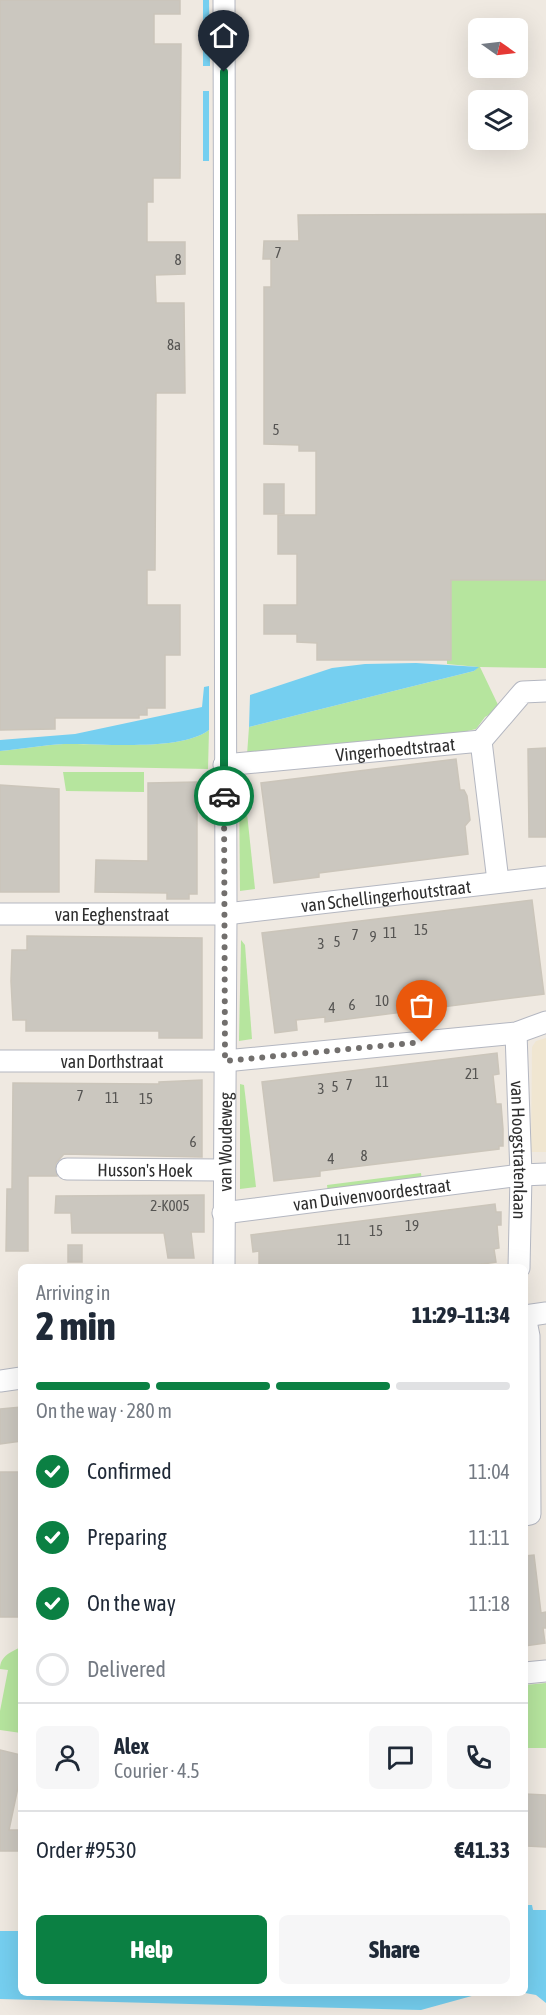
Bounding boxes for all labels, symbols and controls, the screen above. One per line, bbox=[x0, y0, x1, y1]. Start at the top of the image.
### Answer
pin bbox=[198, 10, 249, 72]
north arrow bbox=[468, 18, 528, 78]
map controls bbox=[468, 18, 528, 150]
icon: home bbox=[207, 19, 240, 52]
button: layers bbox=[468, 90, 528, 150]
house number: 7 bbox=[274, 244, 282, 261]
house number: 8 bbox=[174, 251, 182, 268]
house number: 8a bbox=[167, 336, 181, 353]
house number: 5 bbox=[272, 421, 280, 438]
street label: Vingerhoedtstraat bbox=[335, 733, 456, 765]
courier bbox=[194, 766, 254, 826]
icon: car bbox=[208, 780, 241, 813]
street label: van Schellingerhoutstraat bbox=[300, 875, 472, 916]
street label: van Eeghenstraat bbox=[55, 904, 169, 925]
house number: 15 bbox=[414, 921, 428, 938]
house number: 11 bbox=[383, 924, 397, 941]
house number: 7 bbox=[351, 926, 359, 943]
house number: 9 bbox=[369, 928, 377, 945]
house number: 5 bbox=[333, 933, 341, 950]
house number: 3 bbox=[317, 935, 325, 952]
pin bbox=[396, 980, 447, 1042]
icon: bag bbox=[405, 989, 438, 1022]
house number: 10 bbox=[375, 992, 389, 1009]
house number: 6 bbox=[348, 996, 356, 1013]
house number: 4 bbox=[328, 999, 336, 1016]
street label: van Dorthstraat bbox=[61, 1051, 163, 1072]
house number: 21 bbox=[465, 1065, 479, 1082]
house number: 11 bbox=[375, 1073, 389, 1090]
house number: 7 bbox=[345, 1076, 353, 1093]
house number: 5 bbox=[331, 1078, 339, 1095]
house number: 3 bbox=[317, 1080, 325, 1097]
street label: van Hoogstratenlaan bbox=[507, 1080, 532, 1220]
house number: 7 bbox=[76, 1087, 84, 1104]
house number: 11 bbox=[105, 1089, 119, 1106]
house number: 15 bbox=[139, 1090, 153, 1107]
street label: van Woudeweg bbox=[214, 1092, 235, 1192]
house number: 6 bbox=[189, 1133, 197, 1150]
house number: 8 bbox=[360, 1147, 368, 1164]
house number: 4 bbox=[327, 1150, 335, 1167]
street label: Husson's Hoek bbox=[97, 1159, 193, 1180]
street label: van Duivenvoordestraat bbox=[292, 1174, 452, 1214]
house number: 2-K005 bbox=[150, 1197, 190, 1214]
house number: 19 bbox=[405, 1217, 419, 1234]
house number: 15 bbox=[369, 1222, 383, 1239]
house number: 11 bbox=[337, 1231, 351, 1248]
text: Arriving in bbox=[36, 1281, 110, 1304]
text: 11:29–11:34 bbox=[412, 1302, 510, 1328]
text: 2 min bbox=[36, 1304, 116, 1348]
text: On the way · 280 m bbox=[36, 1399, 172, 1422]
icon: check bbox=[36, 1455, 69, 1488]
text: Confirmed bbox=[87, 1458, 172, 1484]
text: 11:04 bbox=[468, 1460, 510, 1483]
icon: check bbox=[36, 1521, 69, 1554]
text: Preparing bbox=[87, 1524, 167, 1550]
text: 11:11 bbox=[469, 1526, 510, 1549]
icon: check bbox=[36, 1587, 69, 1620]
text: On the way bbox=[87, 1590, 176, 1616]
text: 11:18 bbox=[469, 1592, 510, 1615]
text: Delivered bbox=[87, 1656, 166, 1682]
button: person bbox=[36, 1726, 99, 1789]
button: chat bbox=[369, 1726, 432, 1789]
button: phone bbox=[447, 1726, 510, 1789]
text: Alex bbox=[114, 1733, 149, 1759]
text: Courier · 4.5 bbox=[114, 1759, 200, 1782]
text: Order #9530 bbox=[36, 1837, 136, 1863]
text: €41.33 bbox=[455, 1837, 510, 1863]
button: Help bbox=[36, 1915, 267, 1984]
button: Share bbox=[279, 1915, 510, 1984]

